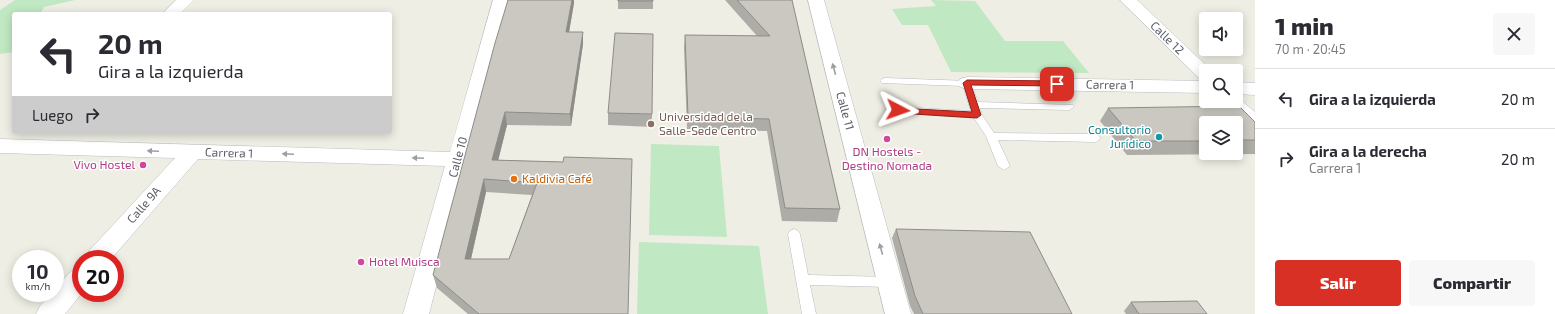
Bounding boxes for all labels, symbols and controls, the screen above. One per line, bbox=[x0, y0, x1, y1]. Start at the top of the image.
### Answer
text: 1 min bbox=[1275, 11, 1334, 40]
map controls bbox=[1199, 12, 1243, 160]
button: sound bbox=[1199, 12, 1243, 56]
button: close bbox=[1493, 13, 1535, 55]
street label: Calle 12 bbox=[1148, 18, 1188, 57]
text: 20 m bbox=[98, 26, 163, 60]
icon: left bbox=[32, 28, 84, 80]
text: 70 m · 20:45 bbox=[1275, 41, 1346, 57]
text: Gira a la izquierda bbox=[98, 60, 244, 82]
one-way arrow bbox=[831, 63, 837, 75]
button: search bbox=[1199, 64, 1243, 108]
pin bbox=[1040, 67, 1074, 101]
icon: arrive bbox=[1046, 73, 1068, 95]
street label: Carrera 1 bbox=[1086, 77, 1134, 91]
icon: left bbox=[1275, 88, 1297, 110]
position arrow bbox=[877, 89, 919, 131]
street label: Calle 11 bbox=[834, 90, 858, 132]
text: Gira a la izquierda bbox=[1309, 90, 1436, 108]
text: 20 m bbox=[1501, 90, 1535, 108]
icon: right bbox=[81, 104, 103, 126]
text: Luego bbox=[32, 106, 73, 124]
place label: Universidad de la Salle-Sede Centro bbox=[659, 109, 757, 137]
button: layers bbox=[1199, 116, 1243, 160]
marker: Universidad de la Salle-Sede Centro bbox=[646, 119, 656, 129]
place label: Consultorio Jurídico bbox=[1088, 122, 1151, 150]
marker: Consultorio Jurídico bbox=[1154, 132, 1164, 142]
marker: DN Hostels - Destino Nomada bbox=[882, 134, 892, 144]
street label: Calle 10 bbox=[445, 135, 469, 179]
text: Gira a la derecha bbox=[1309, 142, 1427, 160]
street label: Carrera 1 bbox=[205, 144, 253, 160]
place label: DN Hostels - Destino Nomada bbox=[842, 144, 932, 172]
one-way arrow bbox=[146, 148, 159, 154]
icon: right bbox=[1275, 148, 1297, 170]
text: 20 m bbox=[1501, 150, 1535, 168]
one-way arrow bbox=[282, 151, 294, 158]
one-way arrow bbox=[411, 155, 424, 161]
place label: Vivo Hostel bbox=[73, 157, 135, 171]
marker: Vivo Hostel bbox=[138, 160, 148, 170]
text: Carrera 1 bbox=[1309, 160, 1361, 176]
place label: Kaldivia Café bbox=[522, 171, 592, 185]
marker: Kaldivia Café bbox=[509, 174, 519, 184]
street label: Calle 9A bbox=[124, 183, 163, 226]
one-way arrow bbox=[878, 243, 884, 255]
speed limit sign: 20 bbox=[72, 250, 124, 302]
place label: Hotel Muisca bbox=[369, 254, 440, 268]
marker: Hotel Muisca bbox=[356, 257, 366, 267]
text: 10 bbox=[27, 259, 49, 283]
button: Salir bbox=[1275, 260, 1401, 306]
button: Compartir bbox=[1409, 260, 1535, 306]
text: km/h bbox=[26, 280, 50, 292]

